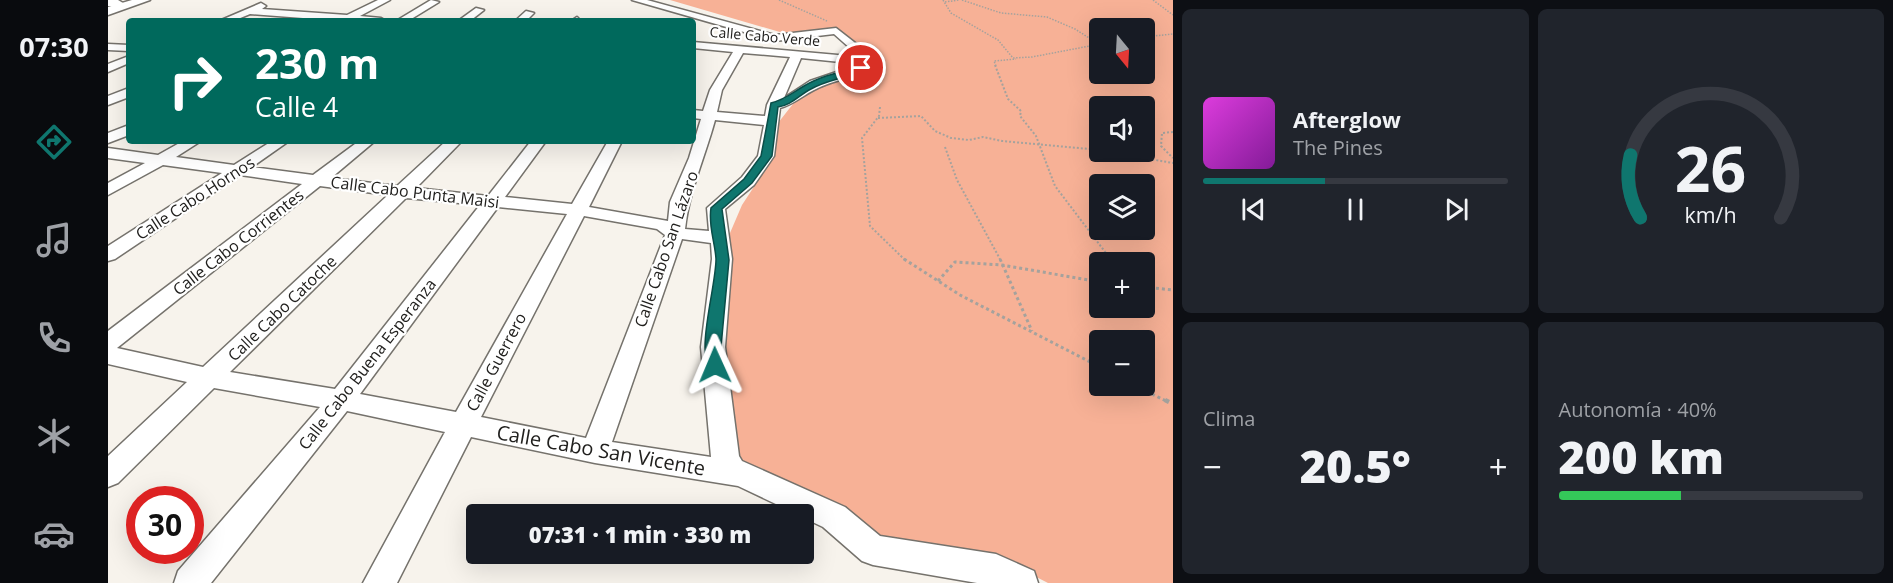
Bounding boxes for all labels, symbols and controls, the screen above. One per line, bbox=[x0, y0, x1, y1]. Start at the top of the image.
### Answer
north arrow bbox=[1089, 18, 1155, 84]
map controls bbox=[1089, 18, 1155, 396]
street label: Calle Cabo Verde bbox=[709, 22, 821, 50]
text: 07:30 bbox=[19, 28, 89, 65]
text: 230 m bbox=[255, 34, 379, 91]
icon: right bbox=[156, 42, 234, 120]
pin bbox=[835, 42, 886, 93]
icon: arrive bbox=[844, 51, 877, 84]
text: Calle 4 bbox=[255, 88, 338, 125]
button: sound bbox=[1089, 96, 1155, 162]
text: Afterglow bbox=[1293, 104, 1401, 134]
icon: directions bbox=[33, 121, 75, 163]
text: 26 bbox=[1675, 125, 1746, 210]
text: The Pines bbox=[1293, 134, 1383, 161]
street label: Calle Cabo Hornos bbox=[131, 151, 259, 245]
street label: Calle Cabo San Lázaro bbox=[629, 168, 703, 330]
street label: Calle Cabo Punta Maisi bbox=[329, 171, 501, 213]
button: layers bbox=[1089, 174, 1155, 240]
street label: Calle Cabo Corrientes bbox=[168, 184, 308, 300]
icon: previous bbox=[1237, 193, 1270, 226]
icon: pause bbox=[1339, 193, 1372, 226]
icon: next bbox=[1440, 193, 1473, 226]
text: km/h bbox=[1685, 201, 1737, 230]
icon: music bbox=[33, 219, 75, 261]
street label: Calle Cabo Catoche bbox=[223, 250, 341, 366]
button: + bbox=[1089, 252, 1155, 318]
street label: Calle Cabo Buena Esperanza bbox=[293, 274, 441, 454]
street label: Calle Guerrero bbox=[461, 309, 531, 415]
icon: phone bbox=[33, 317, 75, 359]
button: − bbox=[1089, 330, 1155, 396]
position arrow bbox=[683, 333, 747, 397]
text: Autonomía · 40% bbox=[1559, 396, 1717, 423]
text: Clima bbox=[1203, 405, 1255, 432]
icon: climate bbox=[33, 415, 75, 457]
street label: Calle Cabo San Vicente bbox=[495, 418, 707, 482]
text: 200 km bbox=[1559, 426, 1724, 487]
text: 20.5° bbox=[1300, 435, 1411, 496]
text: − bbox=[1203, 444, 1222, 489]
text: + bbox=[1489, 444, 1508, 489]
speed limit sign: 30 bbox=[126, 486, 204, 564]
icon: car bbox=[33, 513, 75, 555]
text: 07:31 · 1 min · 330 m bbox=[529, 519, 751, 549]

